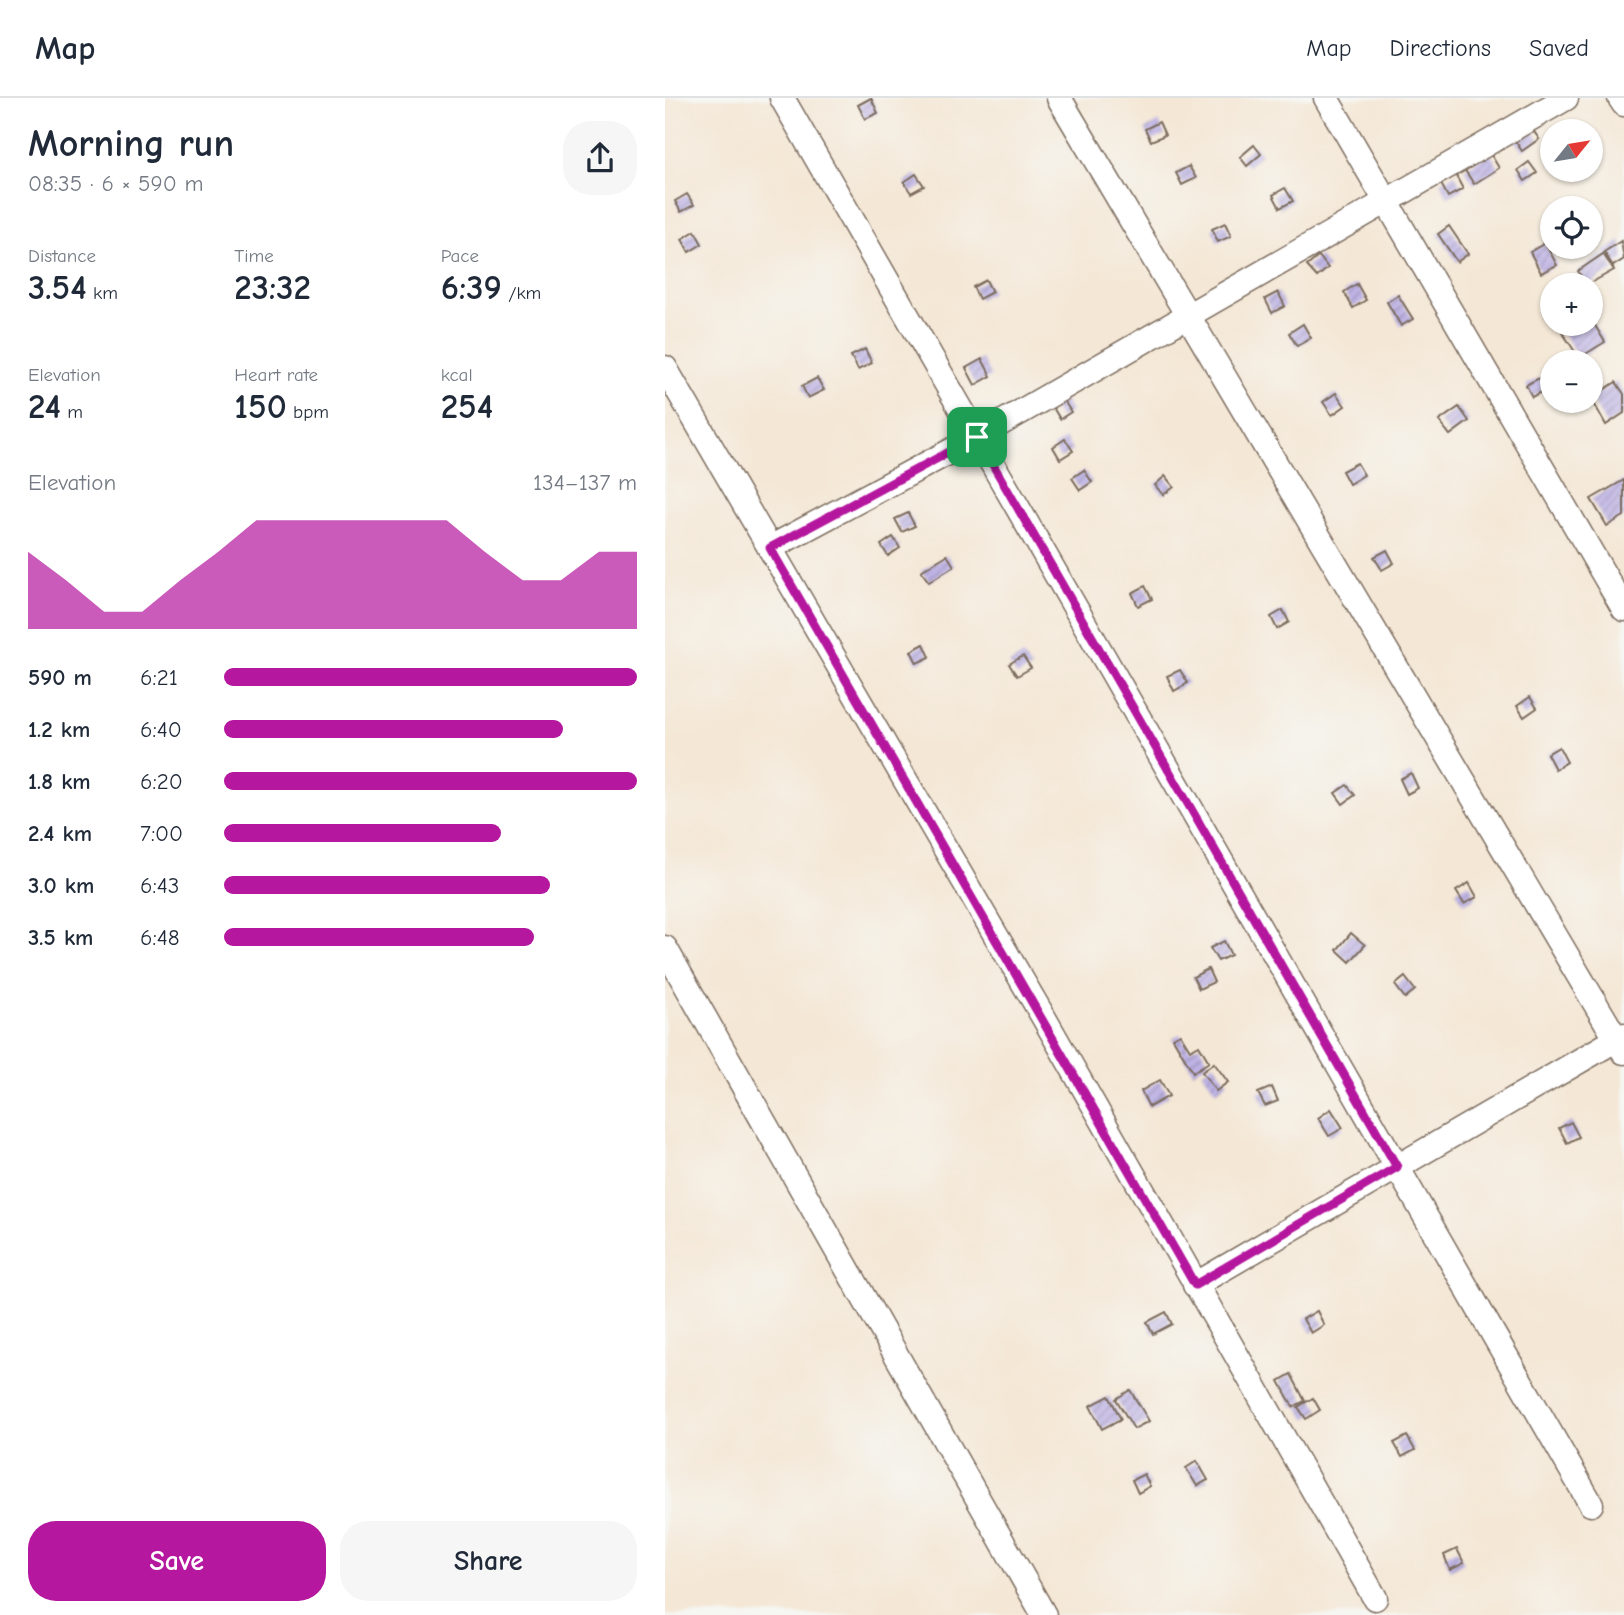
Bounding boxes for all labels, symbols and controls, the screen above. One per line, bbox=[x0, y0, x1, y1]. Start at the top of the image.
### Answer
text: Map bbox=[35, 29, 96, 67]
text: Map bbox=[1306, 34, 1352, 62]
text: Directions bbox=[1390, 34, 1491, 62]
text: Saved bbox=[1529, 34, 1589, 62]
north arrow bbox=[1540, 119, 1603, 182]
map controls bbox=[1540, 119, 1603, 413]
button: share bbox=[563, 121, 637, 195]
text: Morning run bbox=[28, 122, 234, 166]
text: 08:35 · 6 × 590 m bbox=[28, 170, 203, 197]
button: locate bbox=[1540, 196, 1603, 259]
text: Distance bbox=[28, 245, 96, 267]
text: Time bbox=[234, 245, 274, 267]
text: Pace bbox=[441, 245, 479, 267]
text: 3.54 bbox=[28, 267, 87, 308]
text: 23:32 bbox=[234, 267, 311, 308]
text: 6:39 bbox=[441, 267, 502, 308]
button: + bbox=[1540, 273, 1603, 336]
text: km bbox=[87, 282, 118, 304]
text: /km bbox=[502, 282, 541, 304]
button: − bbox=[1540, 350, 1603, 413]
text: Elevation bbox=[28, 364, 101, 386]
text: Heart rate bbox=[234, 364, 318, 386]
text: kcal bbox=[441, 364, 473, 386]
text: 24 bbox=[28, 386, 61, 427]
text: 150 bbox=[234, 386, 287, 427]
text: 254 bbox=[441, 386, 493, 427]
text: m bbox=[61, 401, 83, 423]
text: bpm bbox=[287, 401, 329, 423]
pin bbox=[947, 407, 1007, 467]
icon: arrive bbox=[958, 418, 996, 456]
text: Elevation bbox=[28, 469, 116, 496]
text: 134–137 m bbox=[533, 469, 637, 496]
text: 590 m bbox=[28, 664, 92, 691]
text: 6:21 bbox=[140, 664, 178, 691]
text: 1.2 km bbox=[28, 716, 90, 743]
text: 6:40 bbox=[140, 716, 182, 743]
text: 1.8 km bbox=[28, 768, 91, 795]
text: 6:20 bbox=[140, 768, 183, 795]
text: 2.4 km bbox=[28, 820, 92, 847]
text: 7:00 bbox=[140, 820, 183, 847]
text: 3.0 km bbox=[28, 872, 94, 899]
text: 6:43 bbox=[140, 872, 179, 899]
text: 3.5 km bbox=[28, 924, 93, 951]
text: 6:48 bbox=[140, 924, 180, 951]
button: Save bbox=[28, 1521, 326, 1601]
button: Share bbox=[340, 1521, 637, 1601]

